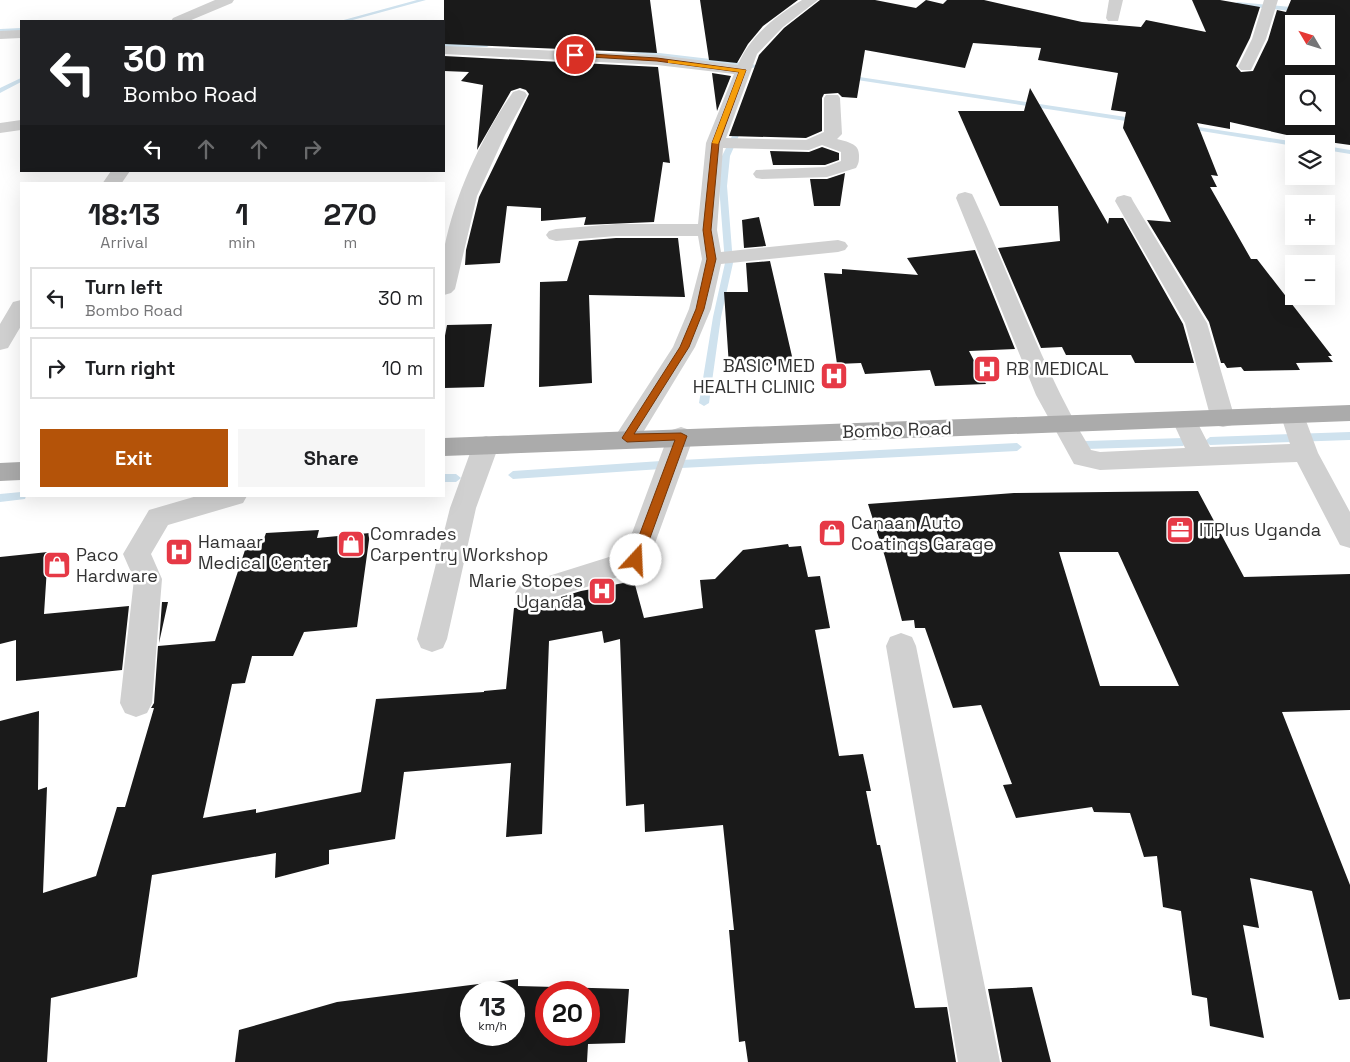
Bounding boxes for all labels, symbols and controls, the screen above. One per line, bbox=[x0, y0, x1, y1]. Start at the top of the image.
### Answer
north arrow bbox=[1285, 15, 1335, 65]
map controls bbox=[1285, 15, 1335, 305]
pin bbox=[554, 34, 596, 76]
text: 30 m bbox=[123, 37, 206, 81]
icon: left bbox=[40, 40, 105, 105]
icon: arrive bbox=[561, 41, 589, 69]
button: search bbox=[1285, 75, 1335, 125]
text: Bombo Road bbox=[123, 80, 257, 108]
icon: left bbox=[139, 135, 167, 163]
icon: ahead bbox=[192, 135, 220, 163]
icon: ahead bbox=[245, 135, 273, 163]
icon: right bbox=[298, 135, 326, 163]
button: layers bbox=[1285, 135, 1335, 185]
text: 18:13 bbox=[88, 195, 160, 234]
text: 1 bbox=[235, 195, 249, 234]
text: 270 bbox=[324, 195, 377, 234]
button: + bbox=[1285, 195, 1335, 245]
text: Arrival bbox=[100, 232, 148, 253]
text: min bbox=[228, 232, 256, 253]
text: m bbox=[343, 232, 357, 253]
button: − bbox=[1285, 255, 1335, 305]
text: Turn left bbox=[85, 275, 163, 300]
icon: left bbox=[42, 284, 70, 312]
text: 30 m bbox=[378, 286, 423, 311]
text: Bombo Road bbox=[85, 300, 183, 321]
icon: right bbox=[42, 354, 70, 382]
place label: BASIC MED HEALTH CLINIC bbox=[693, 354, 815, 398]
hospital icon: RB MEDICAL bbox=[972, 354, 1002, 384]
text: Turn right bbox=[85, 356, 175, 381]
text: 10 m bbox=[382, 356, 423, 381]
place label: RB MEDICAL bbox=[1006, 357, 1109, 380]
hospital icon: BASIC MED HEALTH CLINIC bbox=[819, 361, 849, 391]
street label: Bombo Road bbox=[842, 416, 952, 443]
button: Exit bbox=[40, 429, 228, 487]
button: Share bbox=[238, 429, 425, 487]
place label: Canaan Auto Coatings Garage bbox=[851, 511, 994, 555]
office icon: ITPlus Uganda bbox=[1165, 515, 1195, 545]
shop icon: Canaan Auto Coatings Garage bbox=[817, 518, 847, 548]
place label: ITPlus Uganda bbox=[1199, 518, 1321, 541]
place label: Comrades Carpentry Workshop bbox=[370, 522, 548, 566]
shop icon: Comrades Carpentry Workshop bbox=[336, 529, 366, 559]
place label: Hamaar Medical Center bbox=[198, 530, 329, 574]
position arrow bbox=[609, 533, 661, 585]
hospital icon: Hamaar Medical Center bbox=[164, 537, 194, 567]
place label: Paco Hardware bbox=[76, 543, 158, 587]
shop icon: Paco Hardware bbox=[42, 550, 72, 580]
place label: Marie Stopes Uganda bbox=[469, 569, 583, 613]
hospital icon: Marie Stopes Uganda bbox=[587, 576, 617, 606]
speed limit sign: 20 bbox=[535, 981, 600, 1046]
text: 13 bbox=[479, 991, 506, 1023]
text: km/h bbox=[478, 1018, 507, 1034]

